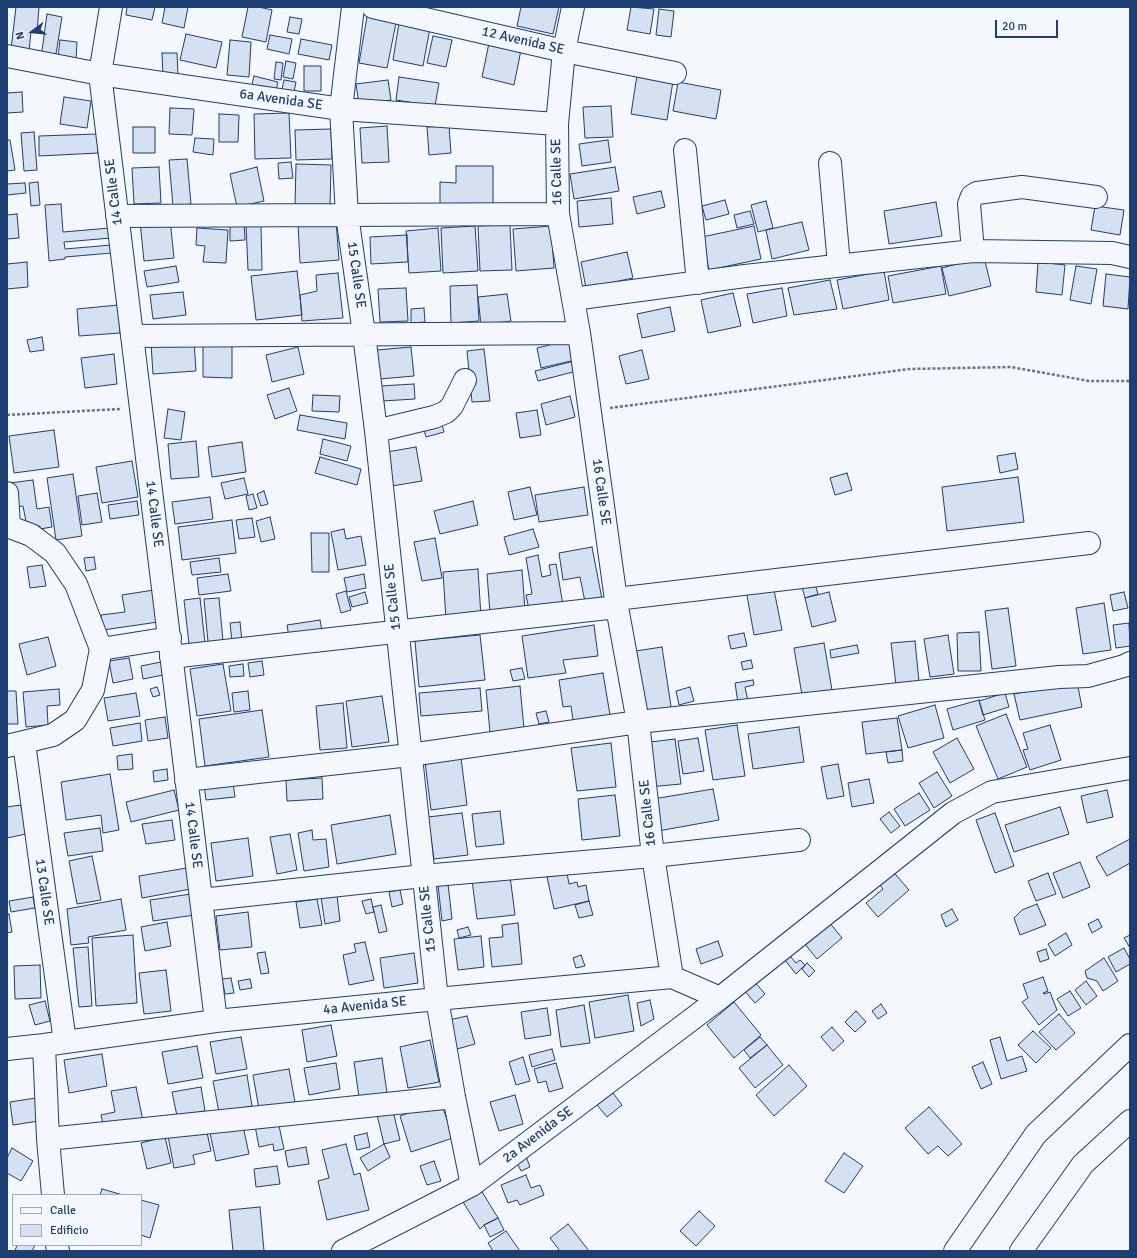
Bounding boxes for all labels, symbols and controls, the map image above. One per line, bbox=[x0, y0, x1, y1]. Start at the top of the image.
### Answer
north arrow bbox=[12, 12, 52, 52]
scale bar bbox=[997, 12, 1060, 38]
text: 20 m bbox=[1002, 19, 1027, 34]
street label: 12 Avenida SE bbox=[480, 23, 566, 59]
text: N bbox=[13, 30, 27, 41]
street label: 6a Avenida SE bbox=[238, 86, 324, 114]
street label: 16 Calle SE bbox=[548, 138, 566, 206]
street label: 14 Calle SE bbox=[102, 158, 126, 226]
street label: 15 Calle SE bbox=[343, 240, 369, 310]
street label: 16 Calle SE bbox=[588, 457, 614, 527]
street label: 14 Calle SE bbox=[142, 480, 166, 548]
street label: 15 Calle SE bbox=[381, 563, 405, 631]
street label: 16 Calle SE bbox=[636, 779, 660, 847]
street label: 14 Calle SE bbox=[181, 801, 205, 869]
street label: 13 Calle SE bbox=[31, 857, 57, 927]
street label: 15 Calle SE bbox=[416, 885, 440, 953]
street label: 4a Avenida SE bbox=[322, 993, 408, 1019]
street label: 2a Avenida SE bbox=[499, 1103, 577, 1167]
legend bbox=[12, 1194, 142, 1246]
text: Calle bbox=[50, 1203, 76, 1218]
text: Edificio bbox=[50, 1223, 88, 1238]

